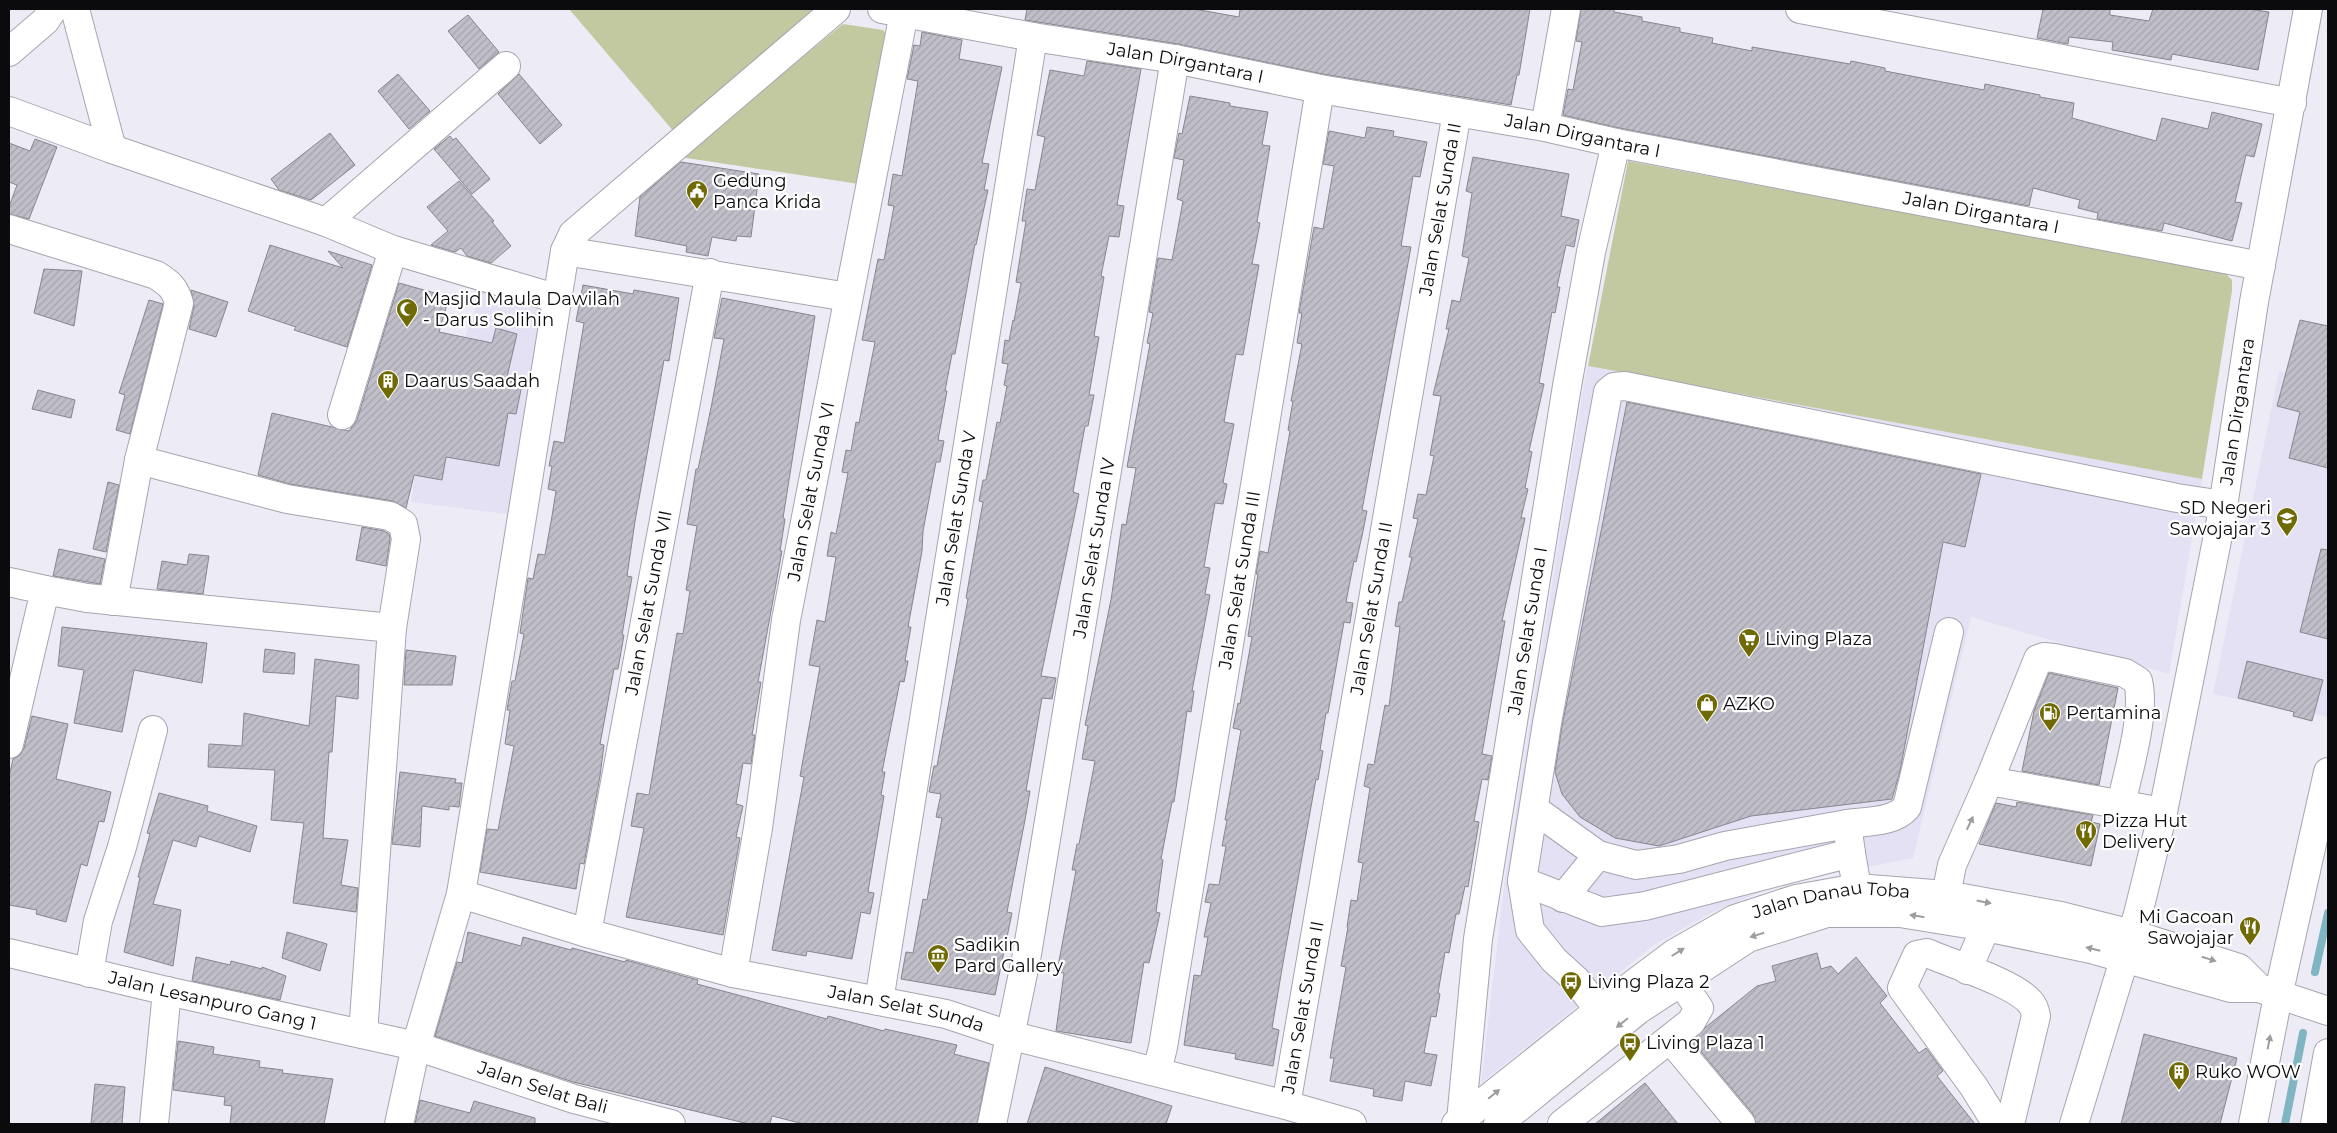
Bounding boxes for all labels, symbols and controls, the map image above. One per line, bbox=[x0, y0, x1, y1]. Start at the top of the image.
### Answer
street label: Jalan Dirgantara I bbox=[1105, 37, 1265, 88]
street label: Jalan Dirgantara I bbox=[1502, 109, 1662, 162]
street label: Jalan Selat Sunda II bbox=[1414, 121, 1466, 298]
place label: Gedung Panca Krida bbox=[713, 170, 821, 213]
public building icon: Gedung Panca Krida bbox=[685, 179, 709, 210]
street label: Jalan Dirgantara I bbox=[1900, 187, 2061, 238]
place label: Masjid Maula Dawilah - Darus Solihin bbox=[423, 288, 620, 331]
mosque icon: Masjid Maula Dawilah - Darus Solihin bbox=[395, 297, 419, 328]
street label: Jalan Dirgantara bbox=[2215, 336, 2259, 488]
building icon: Daarus Saadah bbox=[376, 369, 400, 400]
place label: Daarus Saadah bbox=[404, 370, 540, 392]
street label: Jalan Selat Sunda VI bbox=[783, 400, 839, 584]
street label: Jalan Selat Sunda V bbox=[931, 429, 981, 608]
street label: Jalan Selat Sunda IV bbox=[1068, 456, 1120, 641]
street label: Jalan Selat Sunda III bbox=[1214, 489, 1265, 672]
place label: SD Negeri Sawojajar 3 bbox=[2170, 497, 2271, 540]
school or university icon: SD Negeri Sawojajar 3 bbox=[2275, 506, 2299, 537]
street label: Jalan Selat Sunda VII bbox=[620, 508, 677, 698]
street label: Jalan Selat Sunda II bbox=[1346, 520, 1397, 698]
street label: Jalan Selat Sunda I bbox=[1503, 545, 1552, 717]
supermarket icon: Living Plaza bbox=[1737, 627, 1761, 658]
place label: Living Plaza bbox=[1765, 628, 1872, 650]
shop icon: AZKO bbox=[1695, 692, 1719, 723]
place label: AZKO bbox=[1723, 693, 1775, 715]
fuel station icon: Pertamina bbox=[2038, 701, 2062, 732]
place label: Pertamina bbox=[2066, 702, 2161, 724]
place label: Pizza Hut Delivery bbox=[2102, 810, 2188, 853]
one-way arrow bbox=[1966, 816, 1974, 830]
restaurant icon: Pizza Hut Delivery bbox=[2074, 819, 2098, 850]
street label: Jalan Danau Toba bbox=[1749, 876, 1911, 924]
one-way arrow bbox=[1977, 898, 1993, 906]
place label: Mi Gacoan Sawojajar bbox=[2139, 906, 2234, 949]
one-way arrow bbox=[1908, 912, 1924, 920]
restaurant icon: Mi Gacoan Sawojajar bbox=[2238, 915, 2262, 946]
street label: Jalan Selat Sunda II bbox=[1277, 919, 1329, 1097]
one-way arrow bbox=[1750, 931, 1765, 939]
place label: Sadikin Pard Gallery bbox=[954, 934, 1063, 977]
museum icon: Sadikin Pard Gallery bbox=[926, 943, 950, 974]
one-way arrow bbox=[2086, 945, 2101, 953]
one-way arrow bbox=[1671, 947, 1685, 956]
one-way arrow bbox=[2202, 956, 2217, 963]
street label: Jalan Lesanpuro Gang 1 bbox=[105, 966, 319, 1035]
bus stop icon: Living Plaza 2 bbox=[1559, 970, 1583, 1001]
place label: Living Plaza 2 bbox=[1587, 971, 1709, 993]
street label: Jalan Selat Sunda bbox=[825, 980, 987, 1037]
one-way arrow bbox=[1616, 1017, 1628, 1029]
bus stop icon: Living Plaza 1 bbox=[1618, 1031, 1642, 1062]
place label: Living Plaza 1 bbox=[1646, 1032, 1765, 1054]
one-way arrow bbox=[2265, 1034, 2273, 1050]
street label: Jalan Selat Bali bbox=[474, 1056, 610, 1118]
building icon: Ruko WOW bbox=[2167, 1060, 2191, 1091]
place label: Ruko WOW bbox=[2195, 1061, 2301, 1083]
one-way arrow bbox=[1487, 1089, 1501, 1099]

